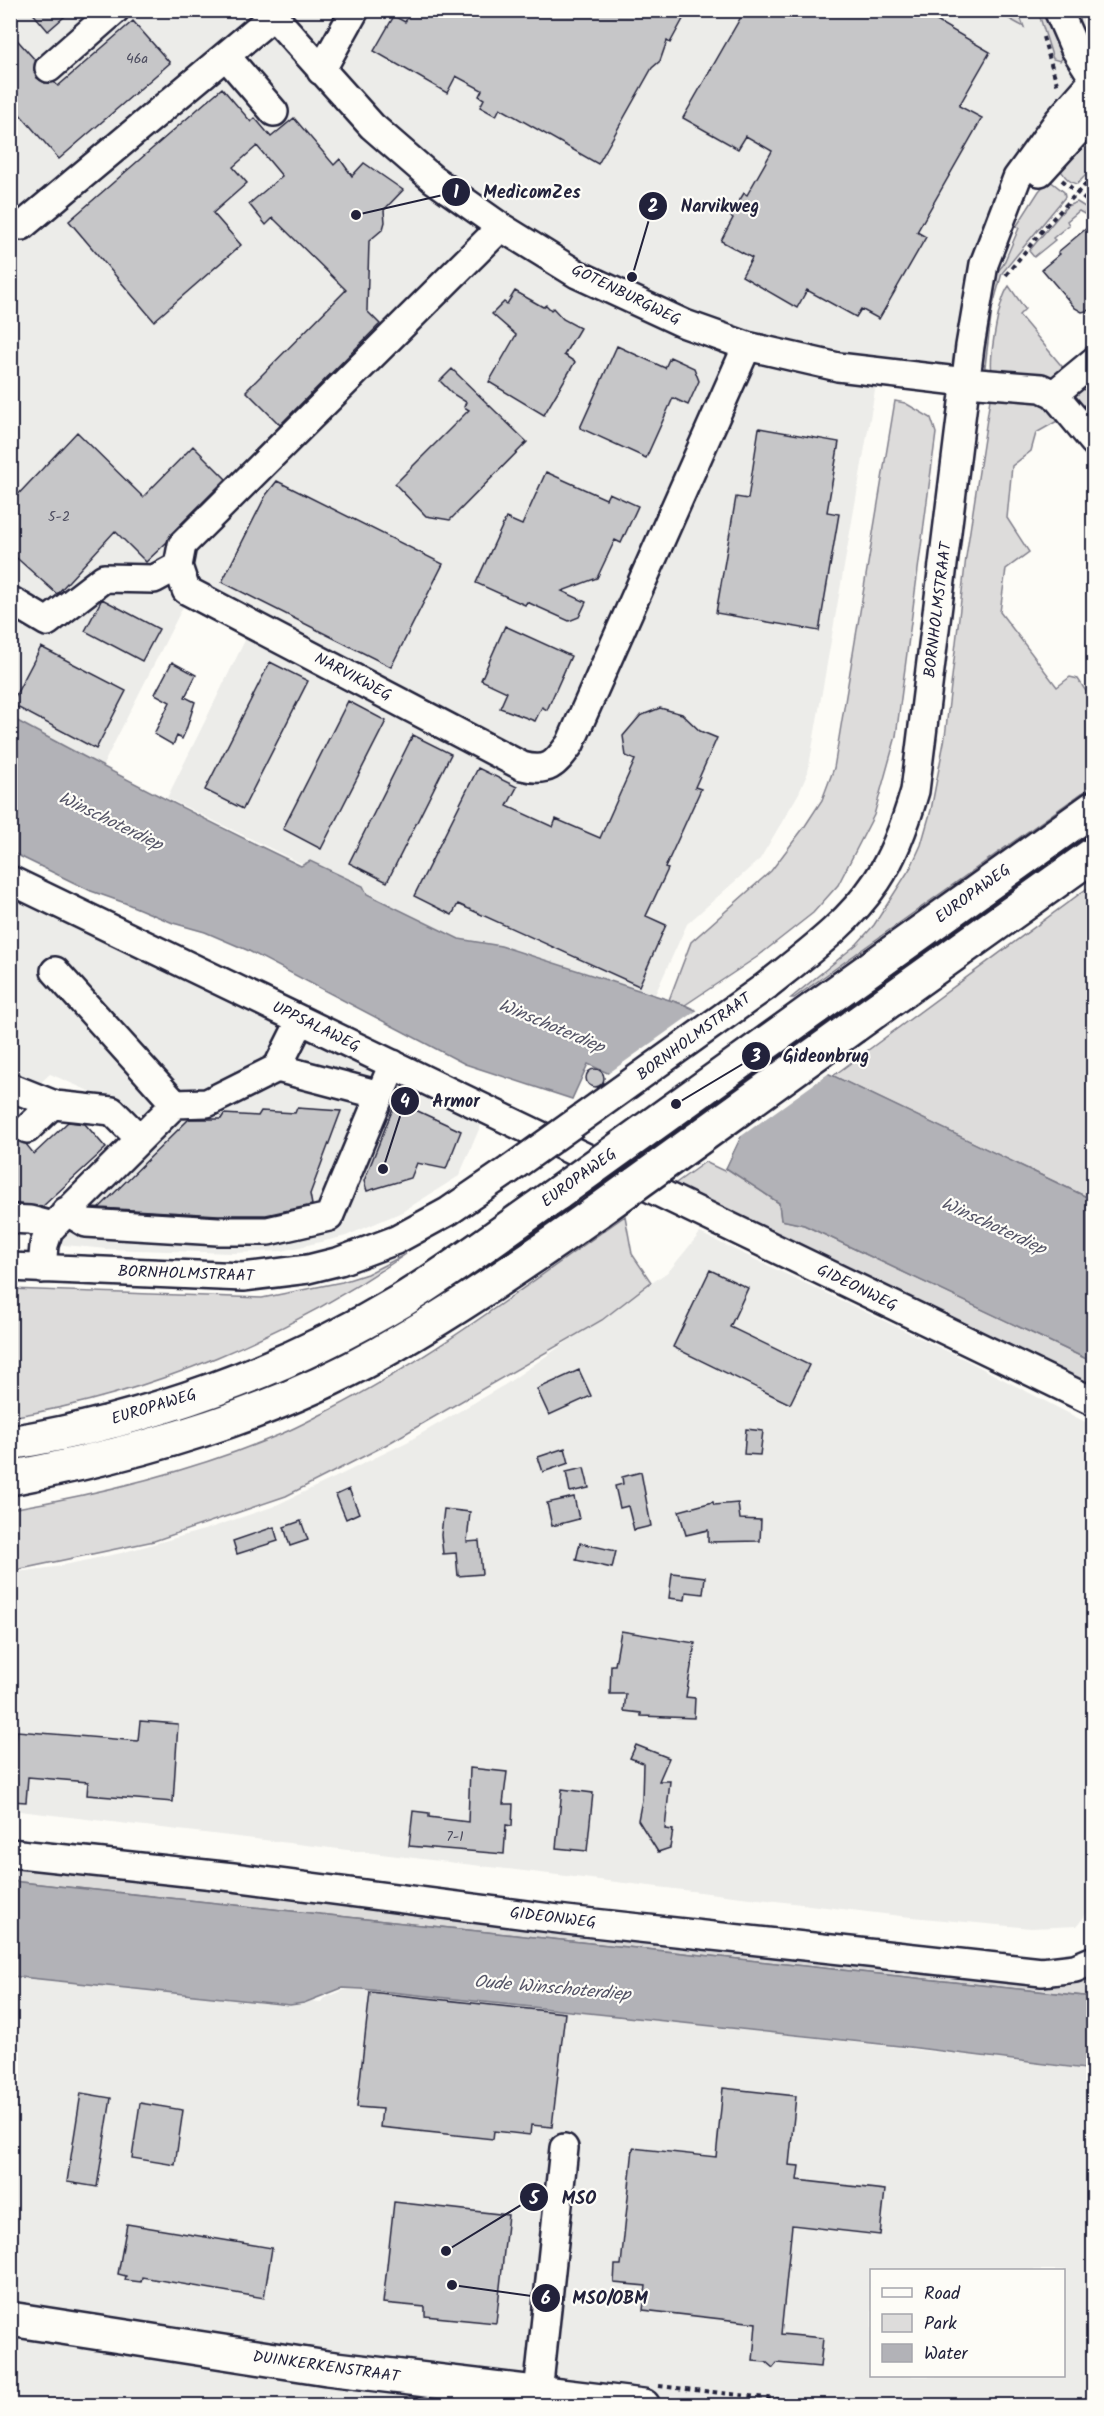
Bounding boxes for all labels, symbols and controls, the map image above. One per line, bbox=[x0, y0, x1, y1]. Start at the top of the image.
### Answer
house number: 46a bbox=[126, 48, 148, 70]
callout: MedicomZes bbox=[441, 174, 593, 210]
text: 1 bbox=[453, 179, 459, 208]
text: MedicomZes bbox=[483, 179, 581, 208]
callout: Narvikweg bbox=[638, 188, 771, 224]
text: 2 bbox=[648, 193, 658, 222]
text: Narvikweg bbox=[681, 193, 759, 222]
street label: GOTENBURGWEG bbox=[567, 258, 685, 332]
house number: 5-2 bbox=[48, 506, 70, 528]
street label: BORNHOLMSTRAAT bbox=[917, 539, 959, 679]
street label: NARVIKWEG bbox=[310, 646, 396, 708]
water label: Winschoterdiep bbox=[53, 784, 169, 861]
street label: EUROPAWEG bbox=[930, 858, 1016, 930]
street label: BORNHOLMSTRAAT bbox=[631, 986, 758, 1087]
water label: Winschoterdiep bbox=[494, 992, 611, 1063]
street label: UPPSALAWEG bbox=[268, 995, 364, 1059]
callout: Gideonbrug bbox=[741, 1038, 881, 1074]
text: 3 bbox=[750, 1043, 761, 1072]
text: Gideonbrug bbox=[783, 1043, 869, 1072]
callout: Armor bbox=[390, 1083, 492, 1119]
text: 4 bbox=[400, 1088, 410, 1117]
text: Armor bbox=[432, 1088, 481, 1117]
street label: EUROPAWEG bbox=[536, 1142, 622, 1214]
water label: Winschoterdiep bbox=[936, 1190, 1052, 1265]
street label: GIDEONWEG bbox=[813, 1258, 901, 1318]
street label: BORNHOLMSTRAAT bbox=[117, 1259, 256, 1289]
street label: EUROPAWEG bbox=[108, 1382, 200, 1432]
house number: 7-1 bbox=[446, 1826, 464, 1848]
street label: GIDEONWEG bbox=[508, 1900, 598, 1936]
water label: Oude Winschoterdiep bbox=[473, 1968, 634, 2010]
callout: MSO bbox=[519, 2179, 608, 2215]
text: 5 bbox=[528, 2185, 540, 2214]
text: MSO bbox=[562, 2185, 596, 2214]
legend bbox=[870, 2269, 1065, 2377]
callout: MSO/OBM bbox=[531, 2280, 660, 2316]
text: Road bbox=[924, 2280, 961, 2309]
text: 6 bbox=[541, 2285, 551, 2314]
text: MSO/OBM bbox=[572, 2285, 648, 2314]
text: Park bbox=[924, 2310, 957, 2339]
text: Water bbox=[924, 2340, 969, 2369]
street label: DUINKERKENSTRAAT bbox=[251, 2344, 402, 2390]

